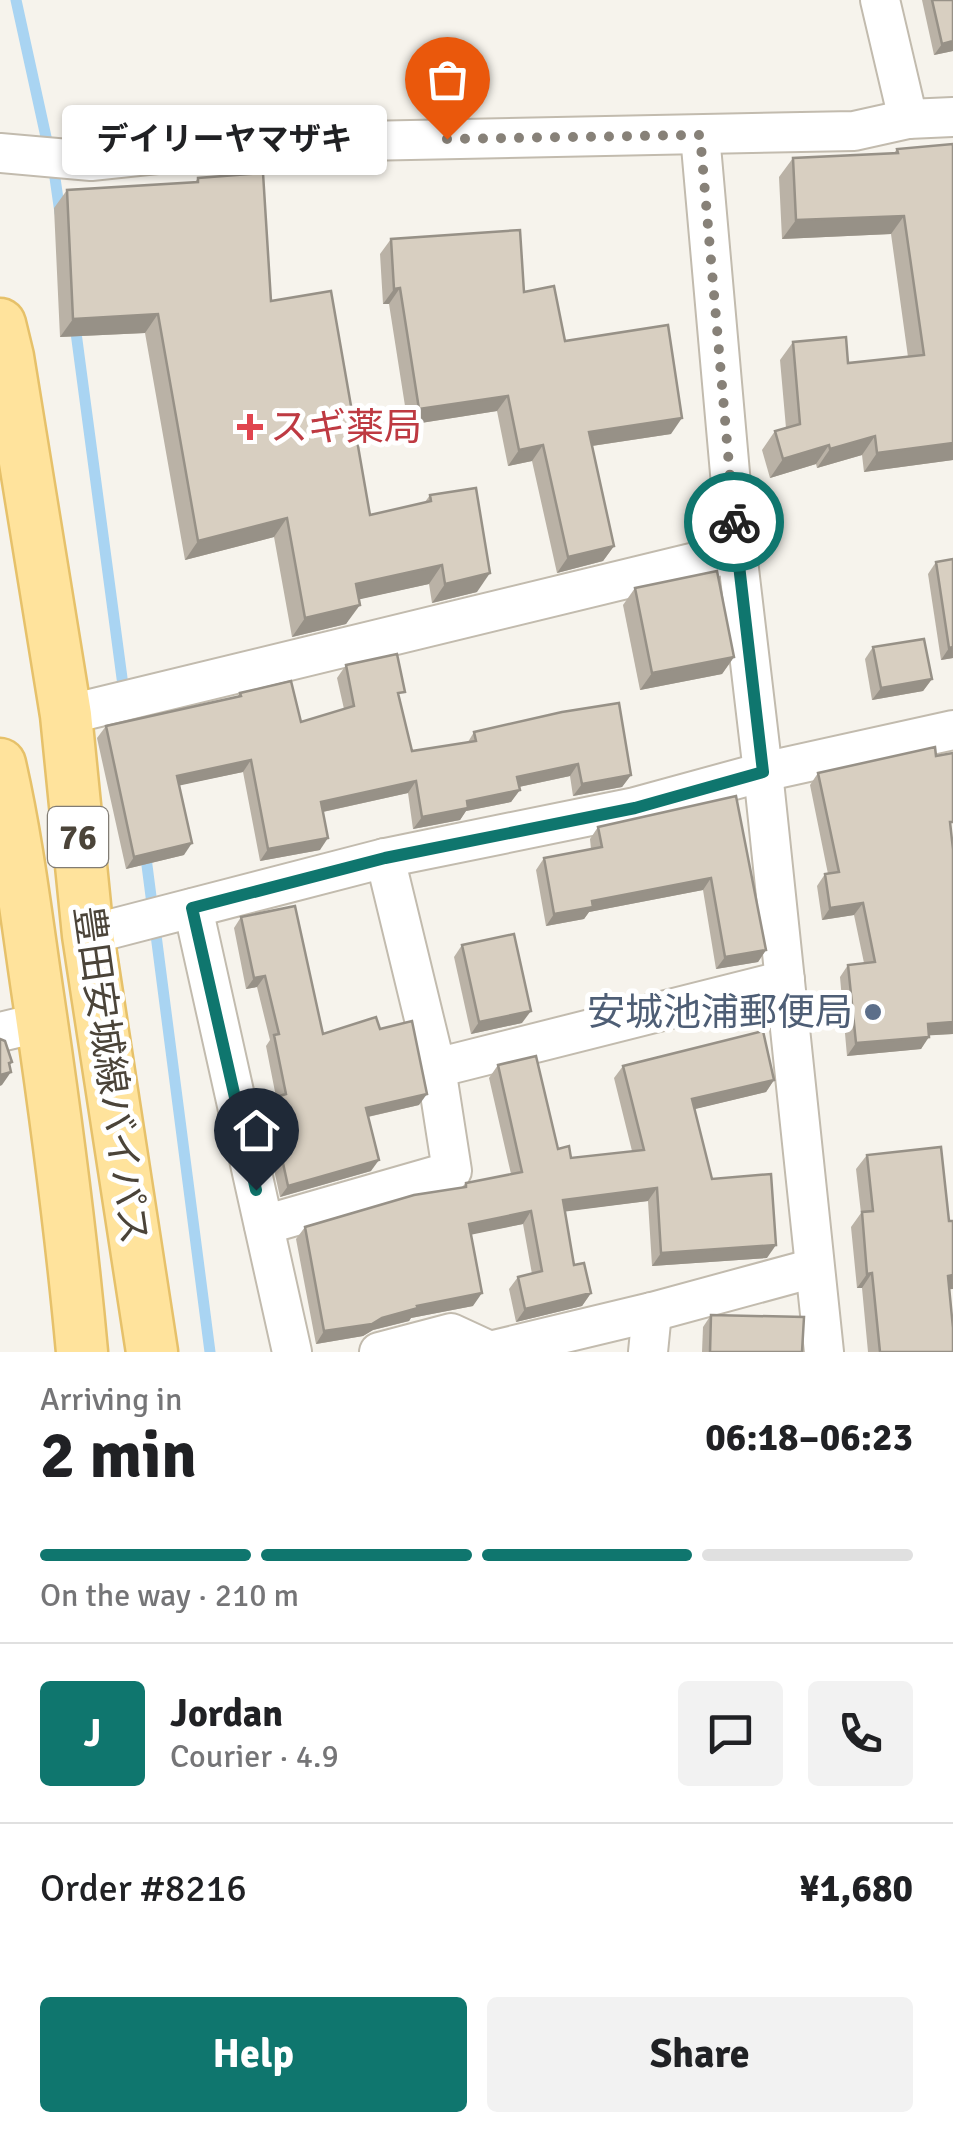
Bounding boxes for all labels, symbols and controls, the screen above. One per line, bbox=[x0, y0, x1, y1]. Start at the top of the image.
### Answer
pin bbox=[405, 37, 490, 140]
icon: bag bbox=[420, 52, 475, 107]
callout: デイリーヤマザキ bbox=[62, 104, 387, 174]
text: デイリーヤマザキ bbox=[96, 120, 353, 159]
place label: スギ薬局 bbox=[270, 404, 422, 451]
marker: スギ薬局 bbox=[239, 416, 261, 438]
courier bbox=[684, 472, 784, 572]
icon: bike bbox=[707, 495, 762, 550]
road number: 76 bbox=[48, 807, 108, 867]
street label: 豊田安城線バイパス bbox=[64, 903, 158, 1247]
place label: 安城池浦郵便局 bbox=[587, 989, 853, 1036]
marker: 安城池浦郵便局 bbox=[862, 1001, 884, 1023]
pin bbox=[214, 1088, 299, 1191]
icon: home bbox=[229, 1103, 284, 1158]
text: Arriving in bbox=[40, 1380, 182, 1419]
text: 06:18–06:23 bbox=[705, 1414, 913, 1461]
text: 2 min bbox=[40, 1416, 197, 1496]
text: On the way · 210 m bbox=[40, 1576, 299, 1615]
button: chat bbox=[678, 1681, 783, 1786]
button: phone bbox=[808, 1681, 913, 1786]
text: Jordan bbox=[170, 1690, 283, 1737]
text: J bbox=[84, 1710, 101, 1757]
text: Courier · 4.9 bbox=[170, 1737, 339, 1776]
text: Order #8216 bbox=[40, 1865, 247, 1912]
text: ¥1,680 bbox=[799, 1865, 913, 1912]
button: Help bbox=[40, 1997, 467, 2112]
button: Share bbox=[487, 1997, 913, 2112]

